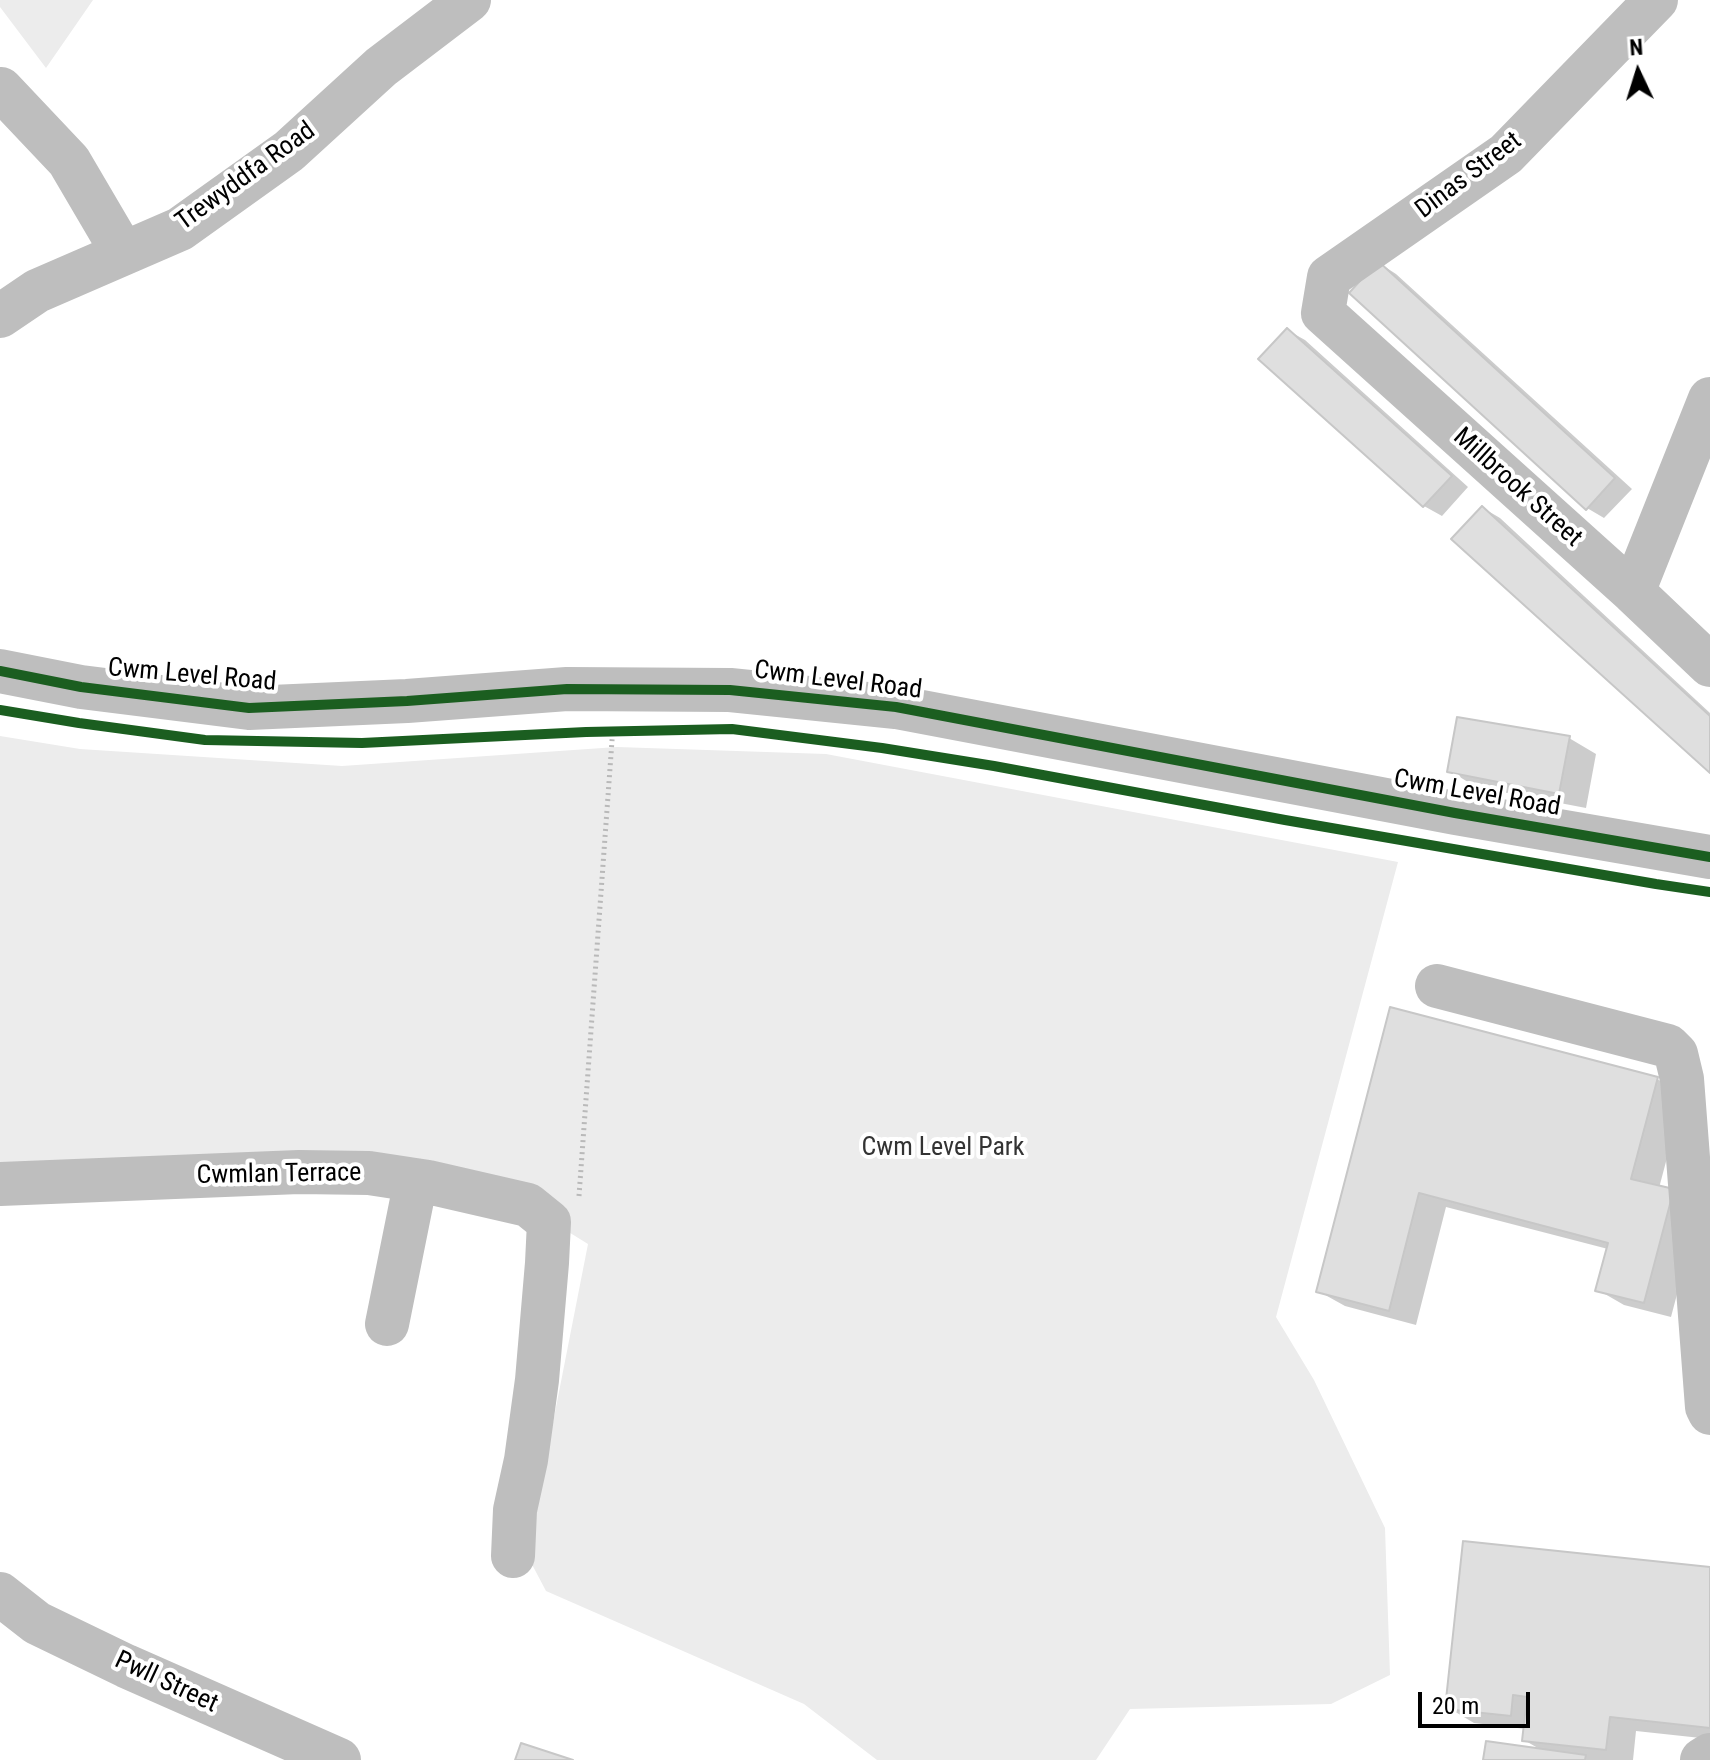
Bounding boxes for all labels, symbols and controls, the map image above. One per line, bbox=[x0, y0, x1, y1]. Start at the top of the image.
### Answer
north arrow bbox=[1598, 32, 1678, 112]
text: N bbox=[1629, 35, 1644, 61]
street label: Trewyddfa Road bbox=[170, 116, 322, 238]
street label: Dinas Street bbox=[1410, 126, 1528, 226]
street label: Millbrook Street bbox=[1446, 422, 1588, 554]
street label: Cwm Level Road bbox=[107, 653, 277, 699]
street label: Cwm Level Road bbox=[752, 655, 924, 707]
street label: Cwm Level Road bbox=[1391, 764, 1563, 824]
park label: Cwm Level Park bbox=[861, 1132, 1025, 1164]
street label: Cwmlan Terrace bbox=[196, 1158, 362, 1192]
street label: Pwll Street bbox=[110, 1646, 222, 1720]
scale bar bbox=[1422, 1676, 1534, 1726]
text: 20 m bbox=[1432, 1692, 1479, 1720]

